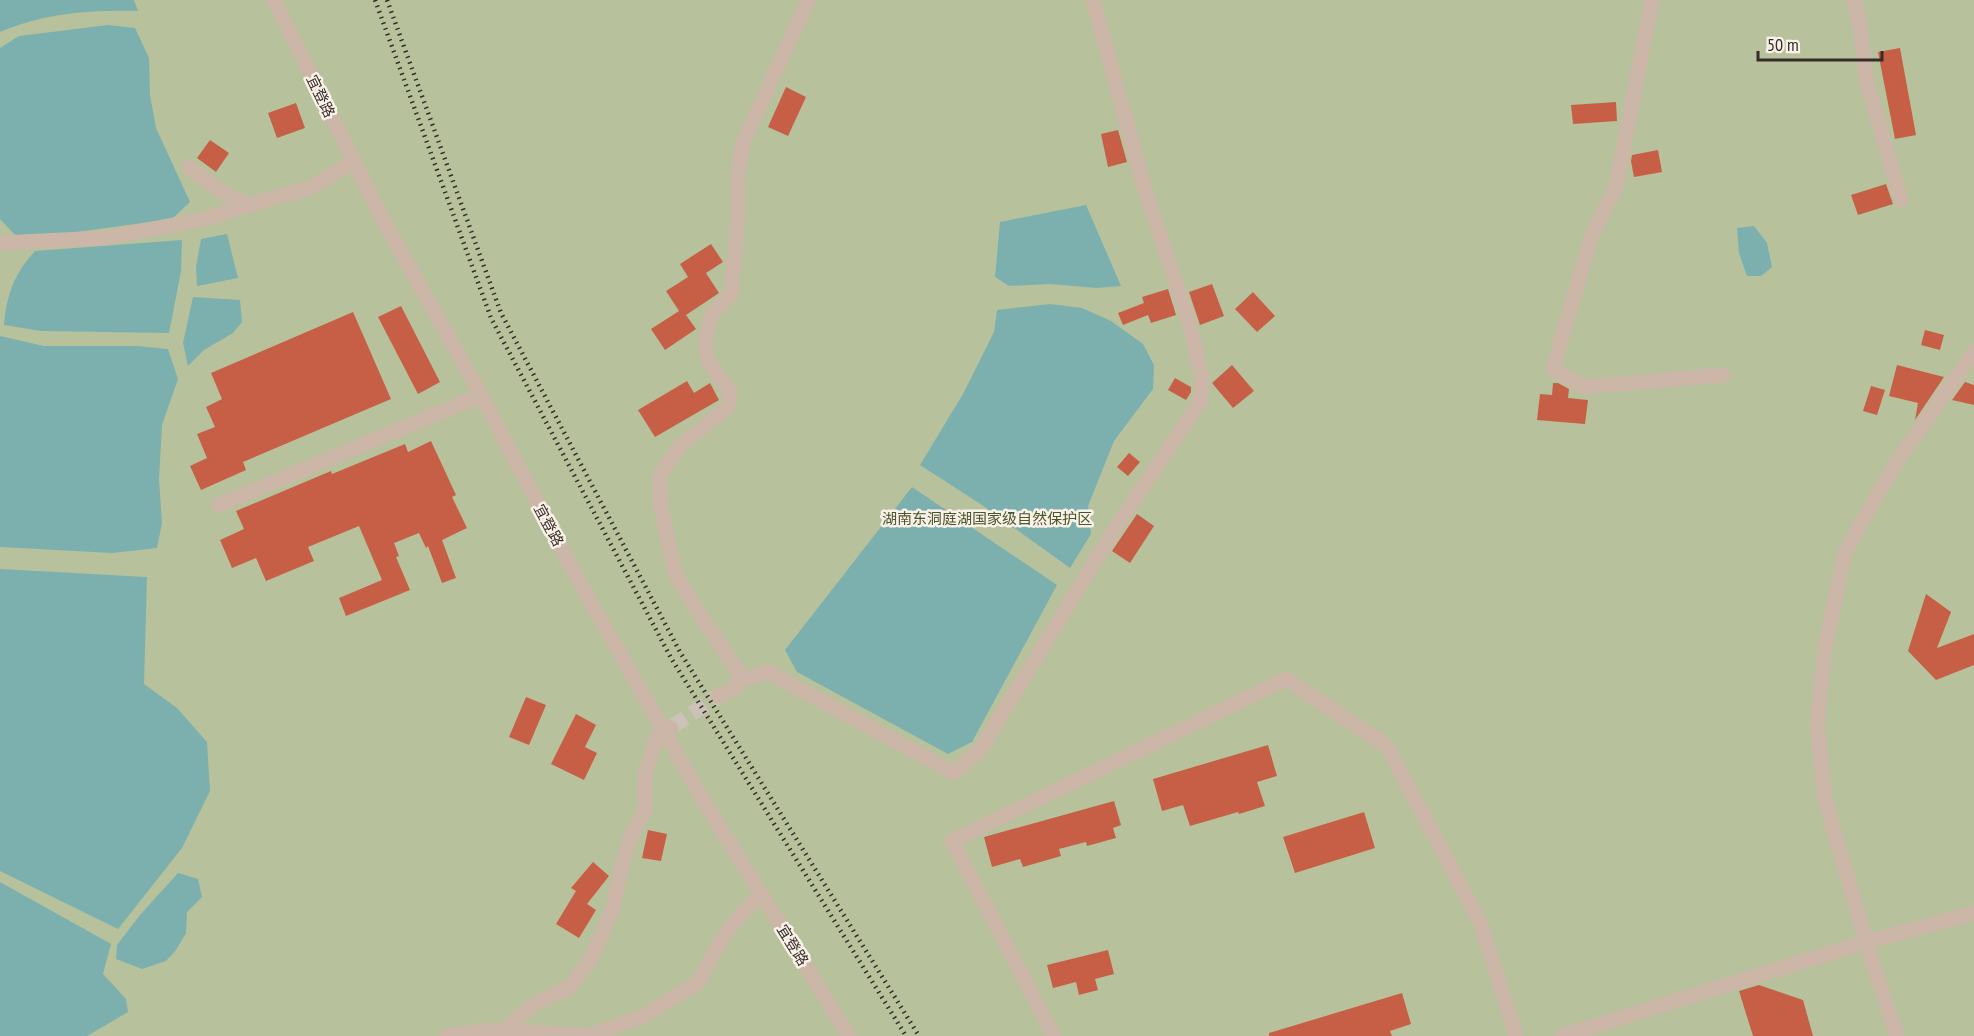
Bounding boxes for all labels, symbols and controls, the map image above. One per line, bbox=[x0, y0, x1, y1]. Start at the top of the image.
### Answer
scale bar bbox=[1758, 24, 1882, 62]
text: 50 m bbox=[1767, 33, 1799, 56]
street label: 宜登路 bbox=[303, 72, 339, 120]
street label: 宜登路 bbox=[530, 501, 568, 549]
park label: 湖南东洞庭湖国家级自然保护区 bbox=[882, 509, 1092, 528]
street label: 宜登路 bbox=[773, 921, 813, 969]

